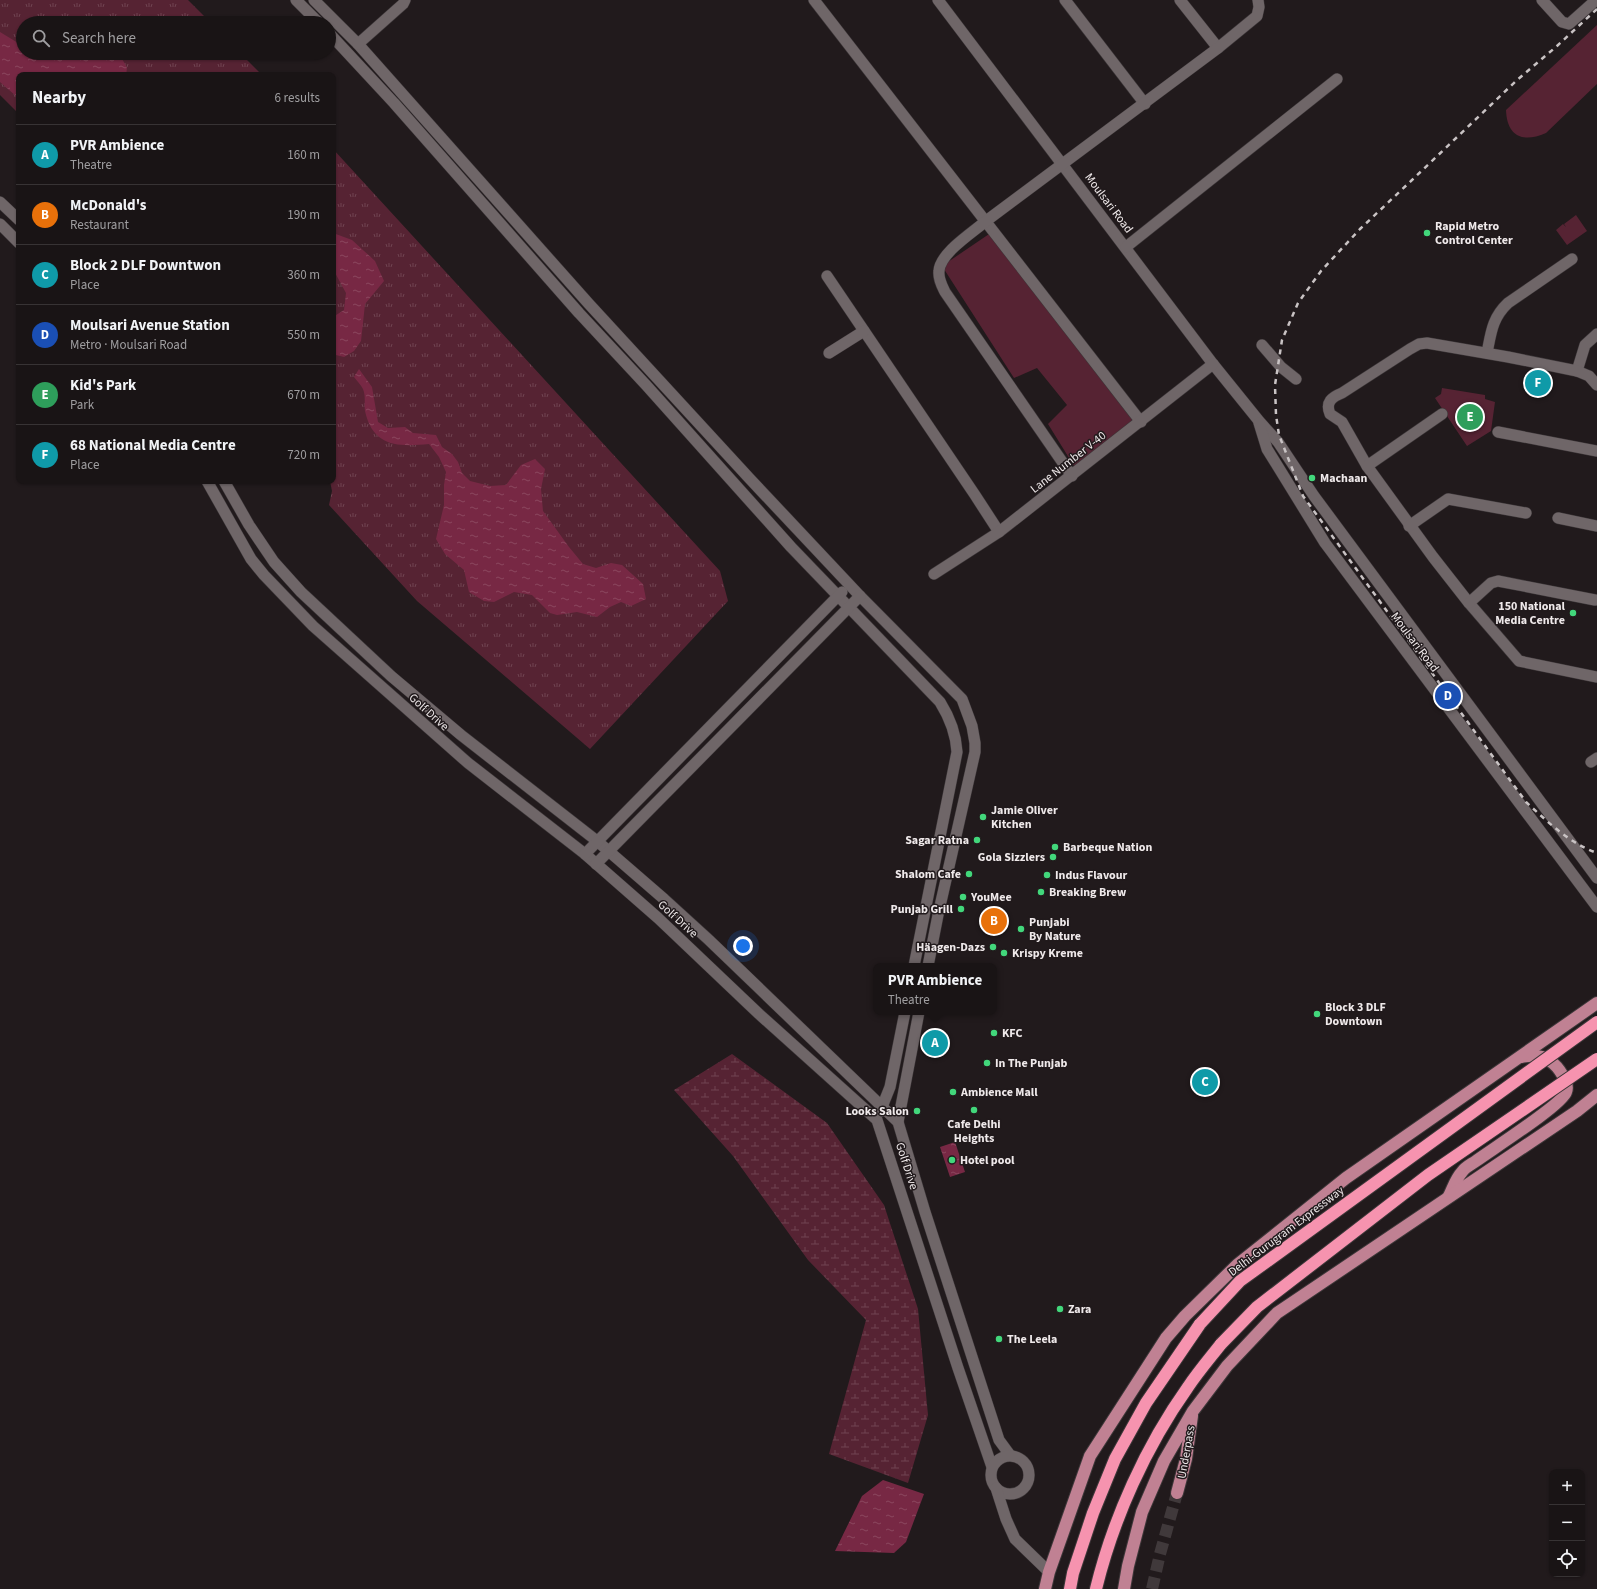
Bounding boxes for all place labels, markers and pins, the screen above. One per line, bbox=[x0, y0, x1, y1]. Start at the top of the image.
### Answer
place label: Rapid Metro Control Center bbox=[1435, 218, 1513, 249]
marker: Rapid Metro Control Center bbox=[1422, 228, 1432, 238]
pin: F bbox=[1525, 368, 1551, 398]
pin: E bbox=[1457, 402, 1483, 432]
place label: Machaan bbox=[1320, 470, 1368, 487]
marker: Machaan bbox=[1307, 473, 1317, 483]
place label: 150 National Media Centre bbox=[1495, 598, 1566, 629]
marker: 150 National Media Centre bbox=[1568, 608, 1578, 618]
pin: D bbox=[1435, 681, 1461, 711]
place label: Jamie Oliver Kitchen bbox=[991, 802, 1058, 833]
marker: Jamie Oliver Kitchen bbox=[978, 812, 988, 822]
place label: Sagar Ratna bbox=[905, 832, 969, 849]
marker: Sagar Ratna bbox=[972, 835, 982, 845]
place label: Barbeque Nation bbox=[1063, 839, 1152, 856]
marker: Barbeque Nation bbox=[1050, 842, 1060, 852]
place label: Gola Sizzlers bbox=[978, 849, 1045, 866]
marker: Gola Sizzlers bbox=[1048, 852, 1058, 862]
place label: Shalom Cafe bbox=[895, 866, 961, 883]
place label: Indus Flavour bbox=[1055, 867, 1128, 884]
marker: Shalom Cafe bbox=[964, 869, 974, 879]
marker: Indus Flavour bbox=[1042, 870, 1052, 880]
place label: Breaking Brew bbox=[1049, 884, 1127, 901]
marker: Breaking Brew bbox=[1036, 887, 1046, 897]
place label: YouMee bbox=[970, 889, 1012, 906]
marker: YouMee bbox=[958, 892, 968, 902]
place label: Punjab Grill bbox=[891, 901, 954, 918]
marker: Punjab Grill bbox=[956, 904, 966, 914]
pin: B bbox=[981, 906, 1007, 936]
place label: Punjabi By Nature bbox=[1029, 914, 1081, 945]
marker: Punjabi By Nature bbox=[1016, 924, 1026, 934]
place label: Häagen-Dazs bbox=[916, 939, 985, 956]
marker: Häagen-Dazs bbox=[988, 942, 998, 952]
place label: Krispy Kreme bbox=[1012, 945, 1083, 962]
marker: Krispy Kreme bbox=[999, 948, 1009, 958]
place label: Block 3 DLF Downtown bbox=[1325, 999, 1386, 1030]
marker: Block 3 DLF Downtown bbox=[1312, 1009, 1322, 1019]
place label: KFC bbox=[1002, 1025, 1023, 1042]
pin: A bbox=[922, 1028, 948, 1058]
marker: KFC bbox=[989, 1028, 999, 1038]
place label: In The Punjab bbox=[995, 1055, 1068, 1072]
marker: In The Punjab bbox=[982, 1058, 992, 1068]
pin: C bbox=[1192, 1067, 1218, 1097]
place label: Ambience Mall bbox=[960, 1084, 1038, 1101]
marker: Ambience Mall bbox=[948, 1087, 958, 1097]
place label: Looks Salon bbox=[845, 1103, 909, 1120]
marker: Cafe Delhi Heights bbox=[969, 1105, 979, 1115]
marker: Looks Salon bbox=[912, 1106, 922, 1116]
place label: Cafe Delhi Heights bbox=[947, 1116, 1001, 1147]
place label: Hotel pool bbox=[960, 1152, 1015, 1169]
marker: Hotel pool bbox=[947, 1155, 957, 1165]
place label: Zara bbox=[1068, 1301, 1091, 1318]
marker: Zara bbox=[1055, 1304, 1065, 1314]
place label: The Leela bbox=[1007, 1331, 1057, 1348]
marker: The Leela bbox=[994, 1334, 1004, 1344]

